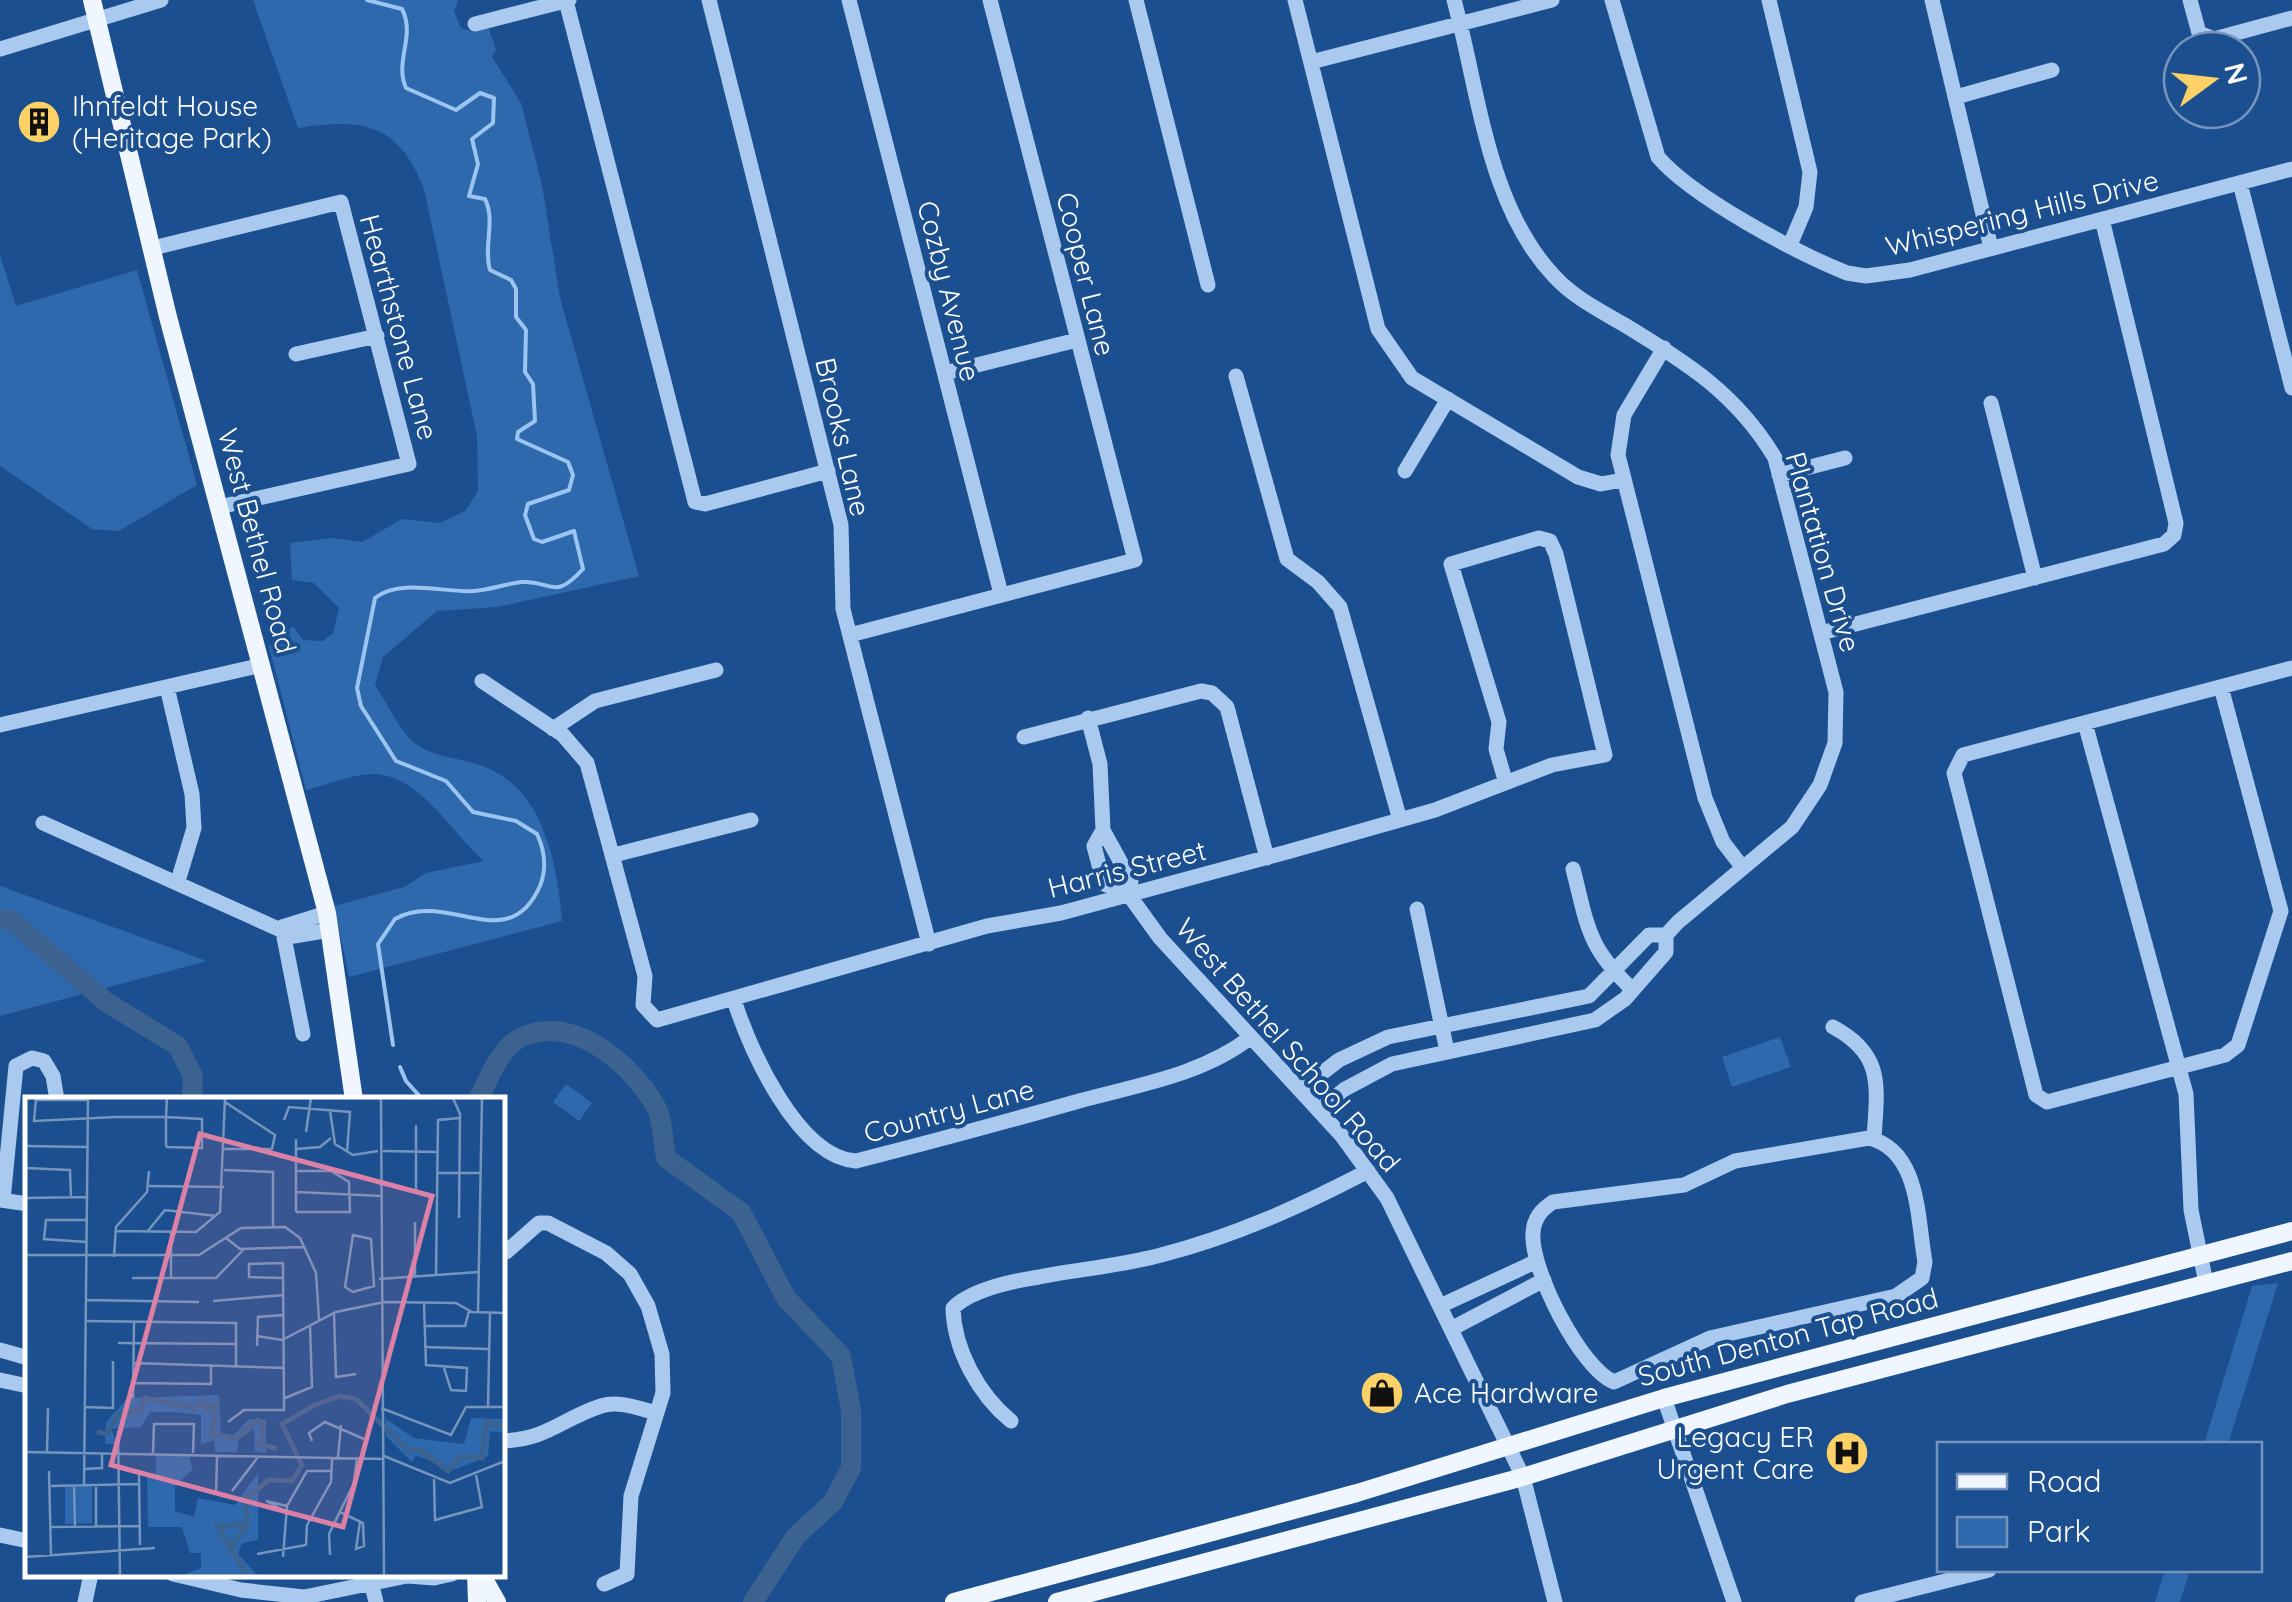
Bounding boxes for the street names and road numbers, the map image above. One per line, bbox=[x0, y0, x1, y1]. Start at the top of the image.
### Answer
street label: Whispering Hills Drive bbox=[1882, 162, 2162, 263]
street label: Cooper Lane bbox=[1049, 189, 1124, 359]
street label: Cozby Avenue bbox=[910, 197, 989, 385]
street label: Hearthstone Lane bbox=[353, 210, 446, 444]
street label: Brooks Lane bbox=[808, 354, 879, 520]
street label: West Bethel Road bbox=[211, 425, 304, 657]
street label: Plantation Drive bbox=[1778, 448, 1869, 656]
street label: Harris Street bbox=[1044, 832, 1210, 905]
street label: West Bethel School Road bbox=[1168, 910, 1408, 1179]
street label: Country Lane bbox=[860, 1071, 1038, 1150]
street label: South Denton Tap Road bbox=[1634, 1280, 1942, 1393]

